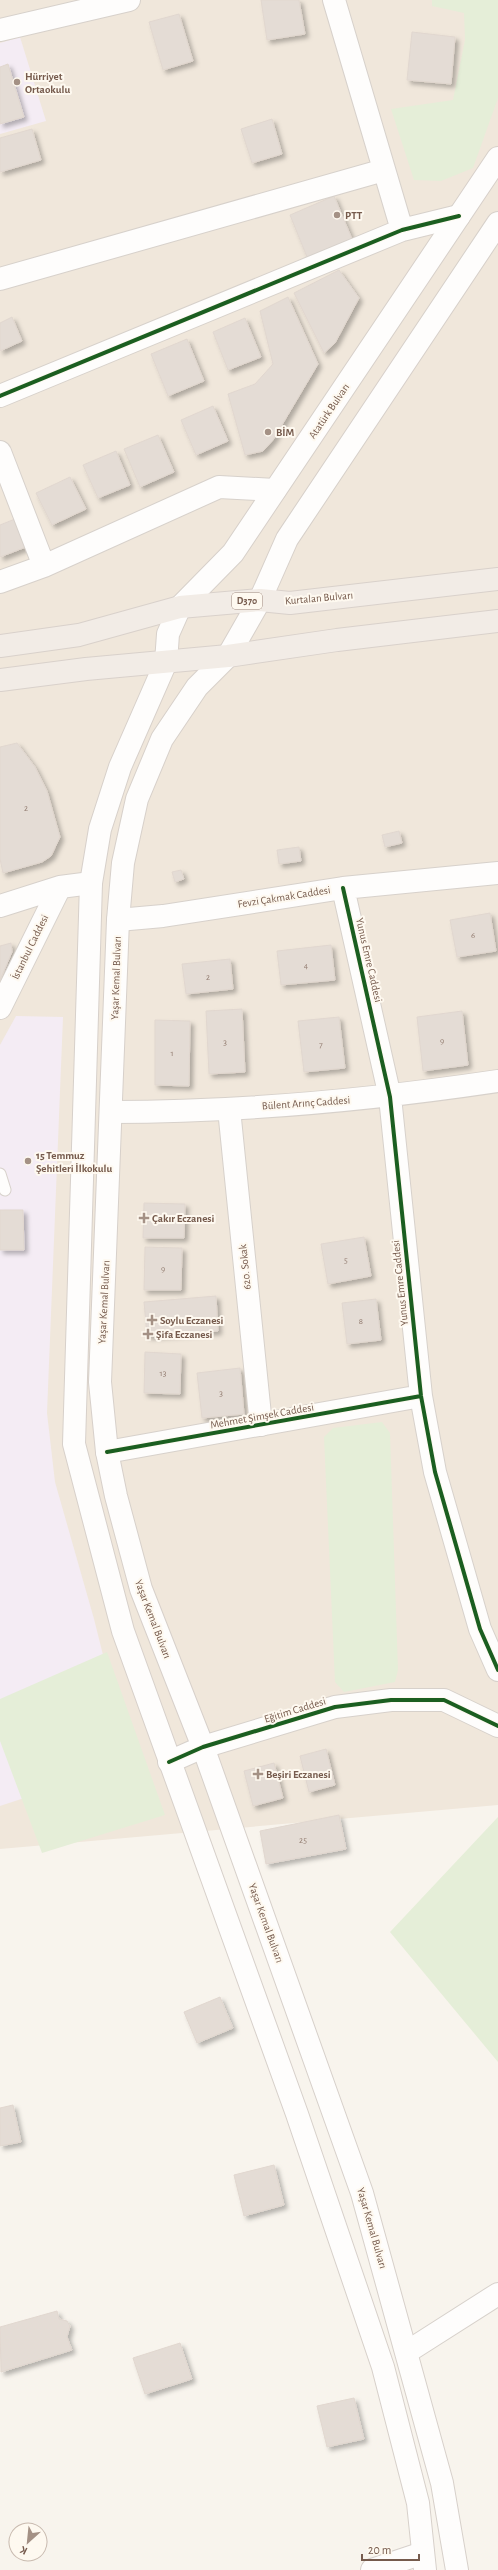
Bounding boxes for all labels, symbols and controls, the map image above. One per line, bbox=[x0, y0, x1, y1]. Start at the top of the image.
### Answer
place label: Hürriyet Ortaokulu bbox=[25, 71, 70, 95]
marker: Hürriyet Ortaokulu bbox=[12, 77, 22, 87]
marker: PTT bbox=[332, 210, 342, 220]
place label: PTT bbox=[345, 210, 363, 221]
street label: Atatürk Bulvarı bbox=[307, 381, 351, 441]
marker: BİM bbox=[263, 427, 273, 437]
place label: BİM bbox=[276, 427, 295, 438]
street label: Kurtalan Bulvarı bbox=[284, 590, 354, 606]
road number: D370 bbox=[232, 593, 262, 609]
house number: 2 bbox=[24, 804, 28, 813]
street label: Fevzi Çakmak Caddesi bbox=[237, 884, 331, 910]
street label: İstanbul Caddesi bbox=[10, 913, 50, 981]
street label: Yunus Emre Caddesi bbox=[354, 917, 384, 1003]
house number: 6 bbox=[471, 931, 475, 940]
street label: Yaşar Kemal Bulvarı bbox=[109, 936, 123, 1020]
house number: 4 bbox=[304, 961, 309, 970]
house number: 2 bbox=[206, 973, 210, 982]
house number: 9 bbox=[440, 1037, 444, 1046]
house number: 3 bbox=[223, 1038, 227, 1047]
house number: 7 bbox=[319, 1041, 323, 1050]
house number: 1 bbox=[170, 1049, 174, 1058]
street label: Bülent Arınç Caddesi bbox=[261, 1094, 351, 1112]
place label: 15 Temmuz Şehitleri İlkokulu bbox=[36, 1150, 112, 1174]
marker: 15 Temmuz Şehitleri İlkokulu bbox=[23, 1156, 33, 1166]
marker: Çakır Eczanesi bbox=[139, 1213, 149, 1223]
place label: Çakır Eczanesi bbox=[152, 1213, 215, 1224]
street label: Yunus Emre Caddesi bbox=[390, 1240, 410, 1326]
street label: 620. Sokak bbox=[237, 1244, 253, 1290]
house number: 5 bbox=[344, 1256, 348, 1265]
street label: Yaşar Kemal Bulvarı bbox=[96, 1260, 112, 1344]
house number: 9 bbox=[161, 1265, 165, 1274]
marker: Soylu Eczanesi bbox=[147, 1315, 157, 1325]
place label: Soylu Eczanesi bbox=[160, 1315, 224, 1326]
house number: 8 bbox=[359, 1317, 363, 1326]
marker: Şifa Eczanesi bbox=[143, 1329, 153, 1339]
place label: Şifa Eczanesi bbox=[156, 1329, 213, 1340]
house number: 13 bbox=[160, 1369, 167, 1378]
house number: 3 bbox=[219, 1389, 223, 1398]
street label: Mehmet Şimşek Caddesi bbox=[209, 1401, 315, 1431]
street label: Yaşar Kemal Bulvarı bbox=[133, 1578, 173, 1660]
street label: Eğitim Caddesi bbox=[263, 1695, 327, 1725]
marker: Beşiri Eczanesi bbox=[253, 1769, 263, 1779]
place label: Beşiri Eczanesi bbox=[266, 1769, 331, 1780]
house number: 25 bbox=[299, 1836, 307, 1845]
street label: Yaşar Kemal Bulvarı bbox=[247, 1882, 285, 1964]
street label: Yaşar Kemal Bulvarı bbox=[355, 2186, 389, 2270]
north arrow bbox=[8, 2522, 48, 2562]
scale bar bbox=[362, 2536, 419, 2562]
text: K bbox=[18, 2544, 29, 2557]
text: 20 m bbox=[368, 2544, 391, 2556]

